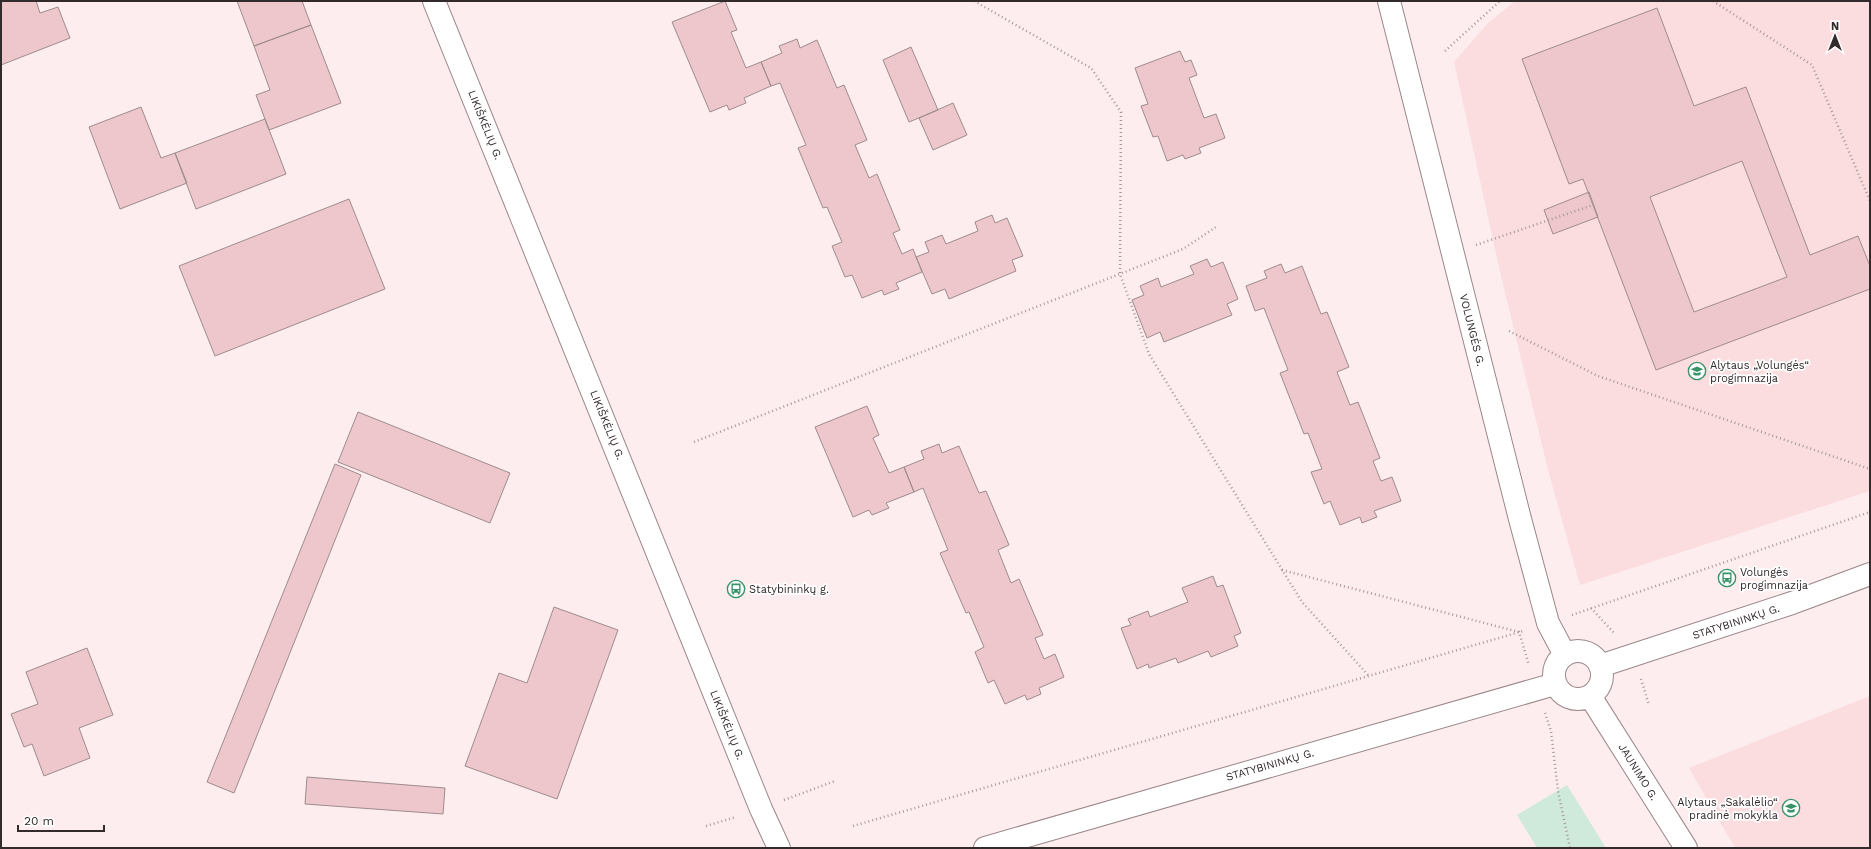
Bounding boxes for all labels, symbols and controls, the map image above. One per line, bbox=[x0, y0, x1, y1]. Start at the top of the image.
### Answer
north arrow bbox=[1815, 16, 1855, 56]
text: N bbox=[1831, 20, 1839, 33]
street label: LIKIŠKĖLIŲ G. bbox=[465, 88, 506, 162]
street label: VOLUNGĖS G. bbox=[1457, 292, 1488, 368]
place label: Alytaus „Volungės“ progimnazija bbox=[1710, 359, 1809, 385]
school or university icon: Alytaus „Volungės“ progimnazija bbox=[1687, 361, 1707, 381]
street label: LIKIŠKĖLIŲ G. bbox=[587, 388, 628, 462]
place label: Volungės progimnazija bbox=[1740, 566, 1808, 592]
bus stop icon: Volungės progimnazija bbox=[1717, 568, 1737, 588]
bus stop icon: Statybininkų g. bbox=[726, 579, 746, 599]
place label: Statybininkų g. bbox=[749, 583, 829, 596]
street label: STATYBININKŲ G. bbox=[1691, 602, 1781, 642]
street label: LIKIŠKĖLIŲ G. bbox=[707, 688, 748, 762]
street label: JAUNIMO G. bbox=[1615, 741, 1661, 803]
street label: STATYBININKŲ G. bbox=[1225, 746, 1316, 784]
place label: Alytaus „Sakalėlio“ pradinė mokykla bbox=[1677, 796, 1778, 822]
school or university icon: Alytaus „Sakalėlio“ pradinė mokykla bbox=[1781, 798, 1801, 818]
scale bar bbox=[18, 807, 104, 833]
text: 20 m bbox=[24, 814, 54, 828]

